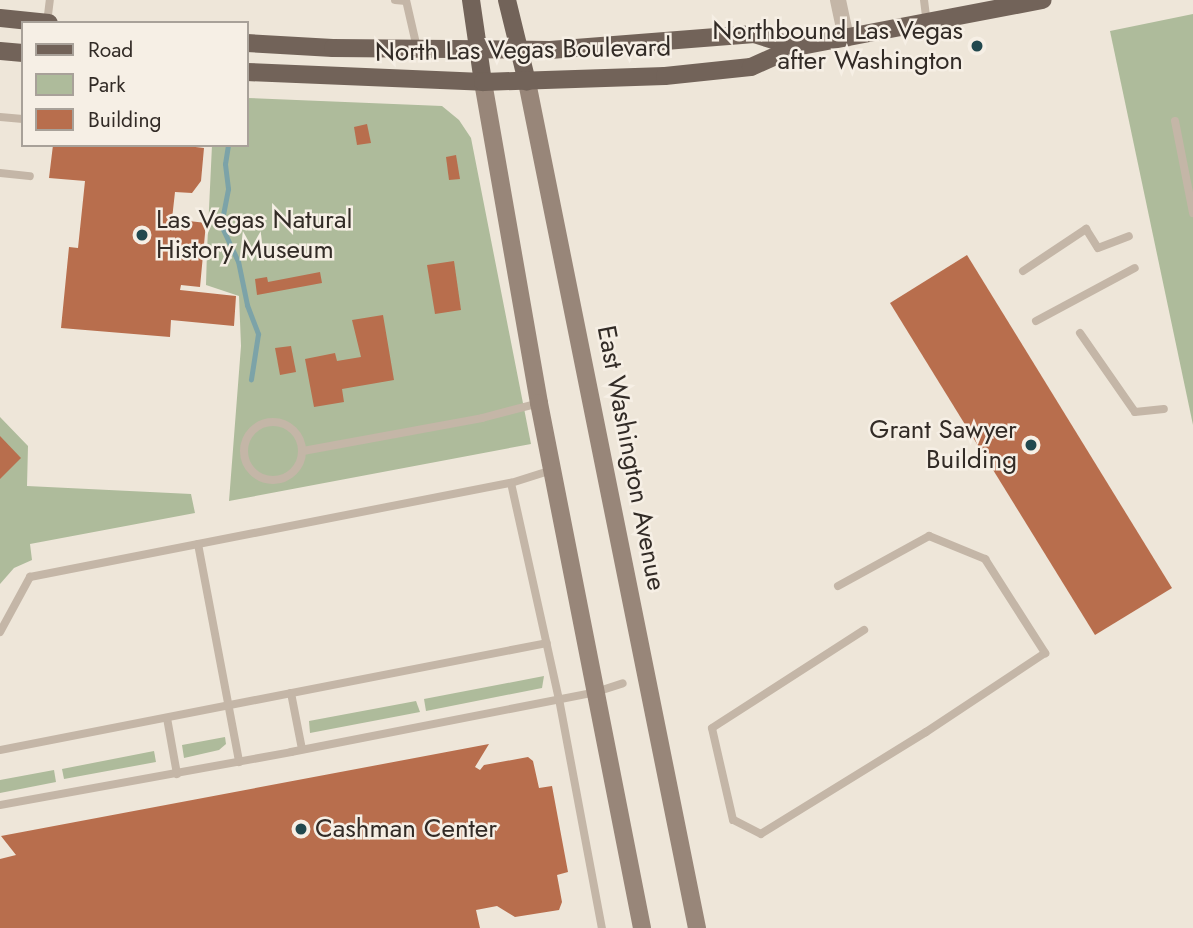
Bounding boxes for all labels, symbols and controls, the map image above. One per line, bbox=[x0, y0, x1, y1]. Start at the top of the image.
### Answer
place label: Northbound Las Vegas after Washington bbox=[712, 15, 963, 76]
legend bbox=[21, 21, 248, 147]
street label: North Las Vegas Boulevard bbox=[374, 32, 672, 68]
text: Road bbox=[88, 35, 133, 65]
marker: Northbound Las Vegas after Washington bbox=[969, 38, 985, 54]
text: Park bbox=[88, 70, 125, 100]
text: Building bbox=[88, 105, 161, 135]
place label: Las Vegas Natural History Museum bbox=[156, 204, 353, 266]
marker: Las Vegas Natural History Museum bbox=[134, 227, 150, 243]
street label: East Washington Avenue bbox=[590, 323, 672, 593]
place label: Grant Sawyer Building bbox=[869, 414, 1017, 476]
marker: Grant Sawyer Building bbox=[1023, 437, 1039, 453]
place label: Cashman Center bbox=[315, 813, 497, 845]
marker: Cashman Center bbox=[293, 821, 309, 837]

